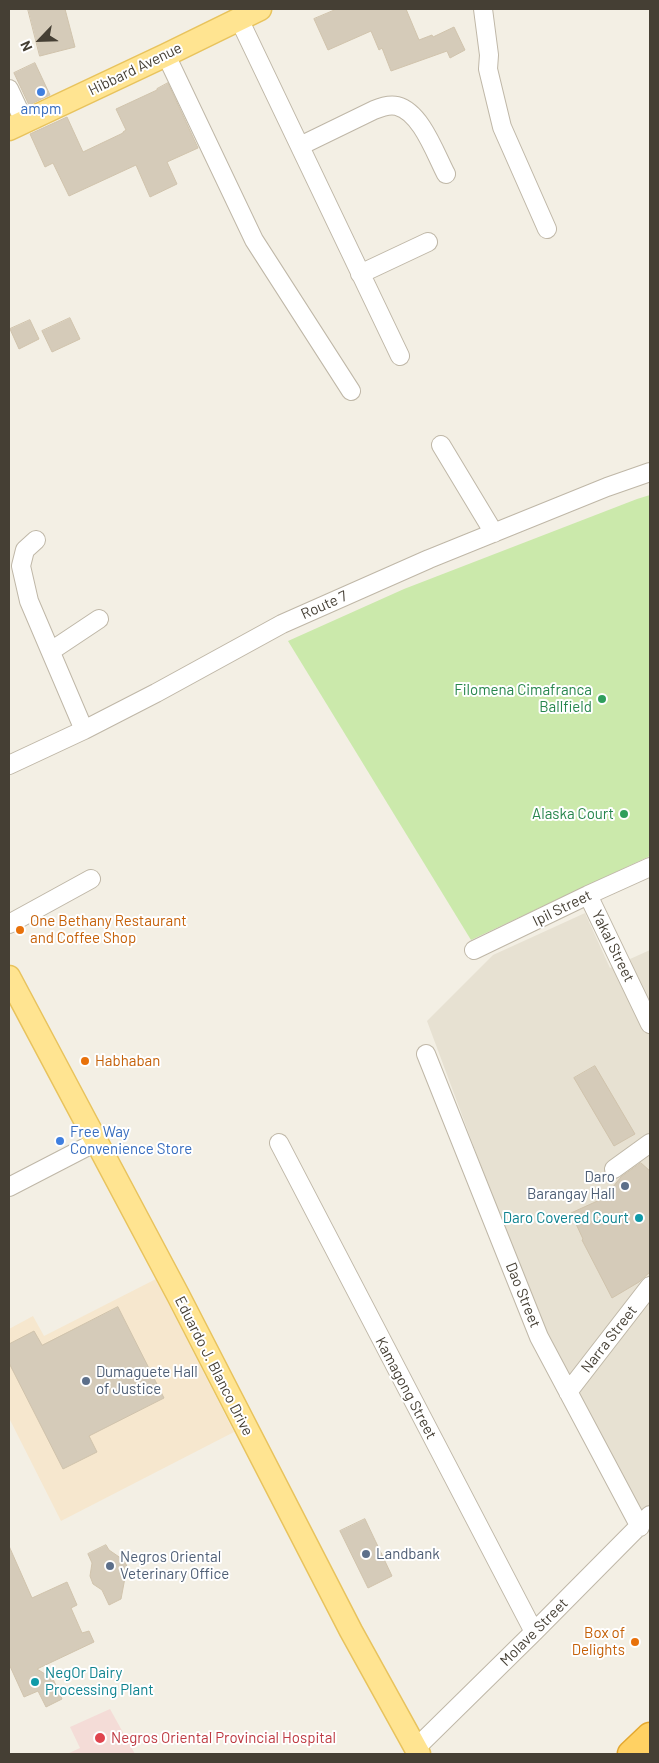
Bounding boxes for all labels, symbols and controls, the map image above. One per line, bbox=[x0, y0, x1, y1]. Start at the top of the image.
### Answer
north arrow bbox=[15, 15, 65, 65]
text: N bbox=[16, 39, 35, 54]
street label: Hibbard Avenue bbox=[85, 39, 185, 99]
marker: ampm bbox=[35, 86, 47, 98]
place label: ampm bbox=[21, 100, 61, 118]
street label: Route 7 bbox=[298, 587, 350, 623]
place label: Filomena Cimafranca Ballfield bbox=[454, 681, 592, 716]
marker: Filomena Cimafranca Ballfield bbox=[596, 693, 608, 705]
place label: Alaska Court bbox=[532, 805, 614, 823]
marker: Alaska Court bbox=[618, 808, 630, 820]
street label: Ipil Street bbox=[530, 886, 594, 930]
street label: Yakal Street bbox=[588, 907, 638, 985]
place label: One Bethany Restaurant and Coffee Shop bbox=[30, 912, 187, 947]
marker: One Bethany Restaurant and Coffee Shop bbox=[14, 924, 26, 936]
place label: Habhaban bbox=[95, 1052, 160, 1070]
marker: Habhaban bbox=[79, 1055, 91, 1067]
place label: Free Way Convenience Store bbox=[70, 1123, 192, 1158]
marker: Free Way Convenience Store bbox=[54, 1135, 66, 1147]
place label: Daro Barangay Hall bbox=[527, 1168, 615, 1203]
marker: Daro Barangay Hall bbox=[619, 1180, 631, 1192]
place label: Daro Covered Court bbox=[503, 1209, 629, 1227]
marker: Daro Covered Court bbox=[633, 1212, 645, 1224]
street label: Dao Street bbox=[502, 1260, 544, 1330]
street label: Eduardo J. Blanco Drive bbox=[171, 1293, 257, 1439]
street label: Narra Street bbox=[577, 1302, 641, 1376]
street label: Kamagong Street bbox=[371, 1334, 441, 1442]
place label: Dumaguete Hall of Justice bbox=[96, 1363, 198, 1398]
marker: Dumaguete Hall of Justice bbox=[80, 1375, 92, 1387]
place label: Landbank bbox=[376, 1545, 440, 1563]
place label: Negros Oriental Veterinary Office bbox=[120, 1548, 229, 1583]
marker: Landbank bbox=[360, 1548, 372, 1560]
marker: Negros Oriental Veterinary Office bbox=[104, 1560, 116, 1572]
street label: Molave Street bbox=[496, 1594, 572, 1670]
place label: Box of Delights bbox=[572, 1624, 625, 1659]
marker: Box of Delights bbox=[629, 1636, 641, 1648]
place label: NegOr Dairy Processing Plant bbox=[45, 1664, 154, 1699]
marker: NegOr Dairy Processing Plant bbox=[29, 1676, 41, 1688]
place label: Negros Oriental Provincial Hospital bbox=[111, 1729, 336, 1747]
marker: Negros Oriental Provincial Hospital bbox=[93, 1731, 107, 1745]

